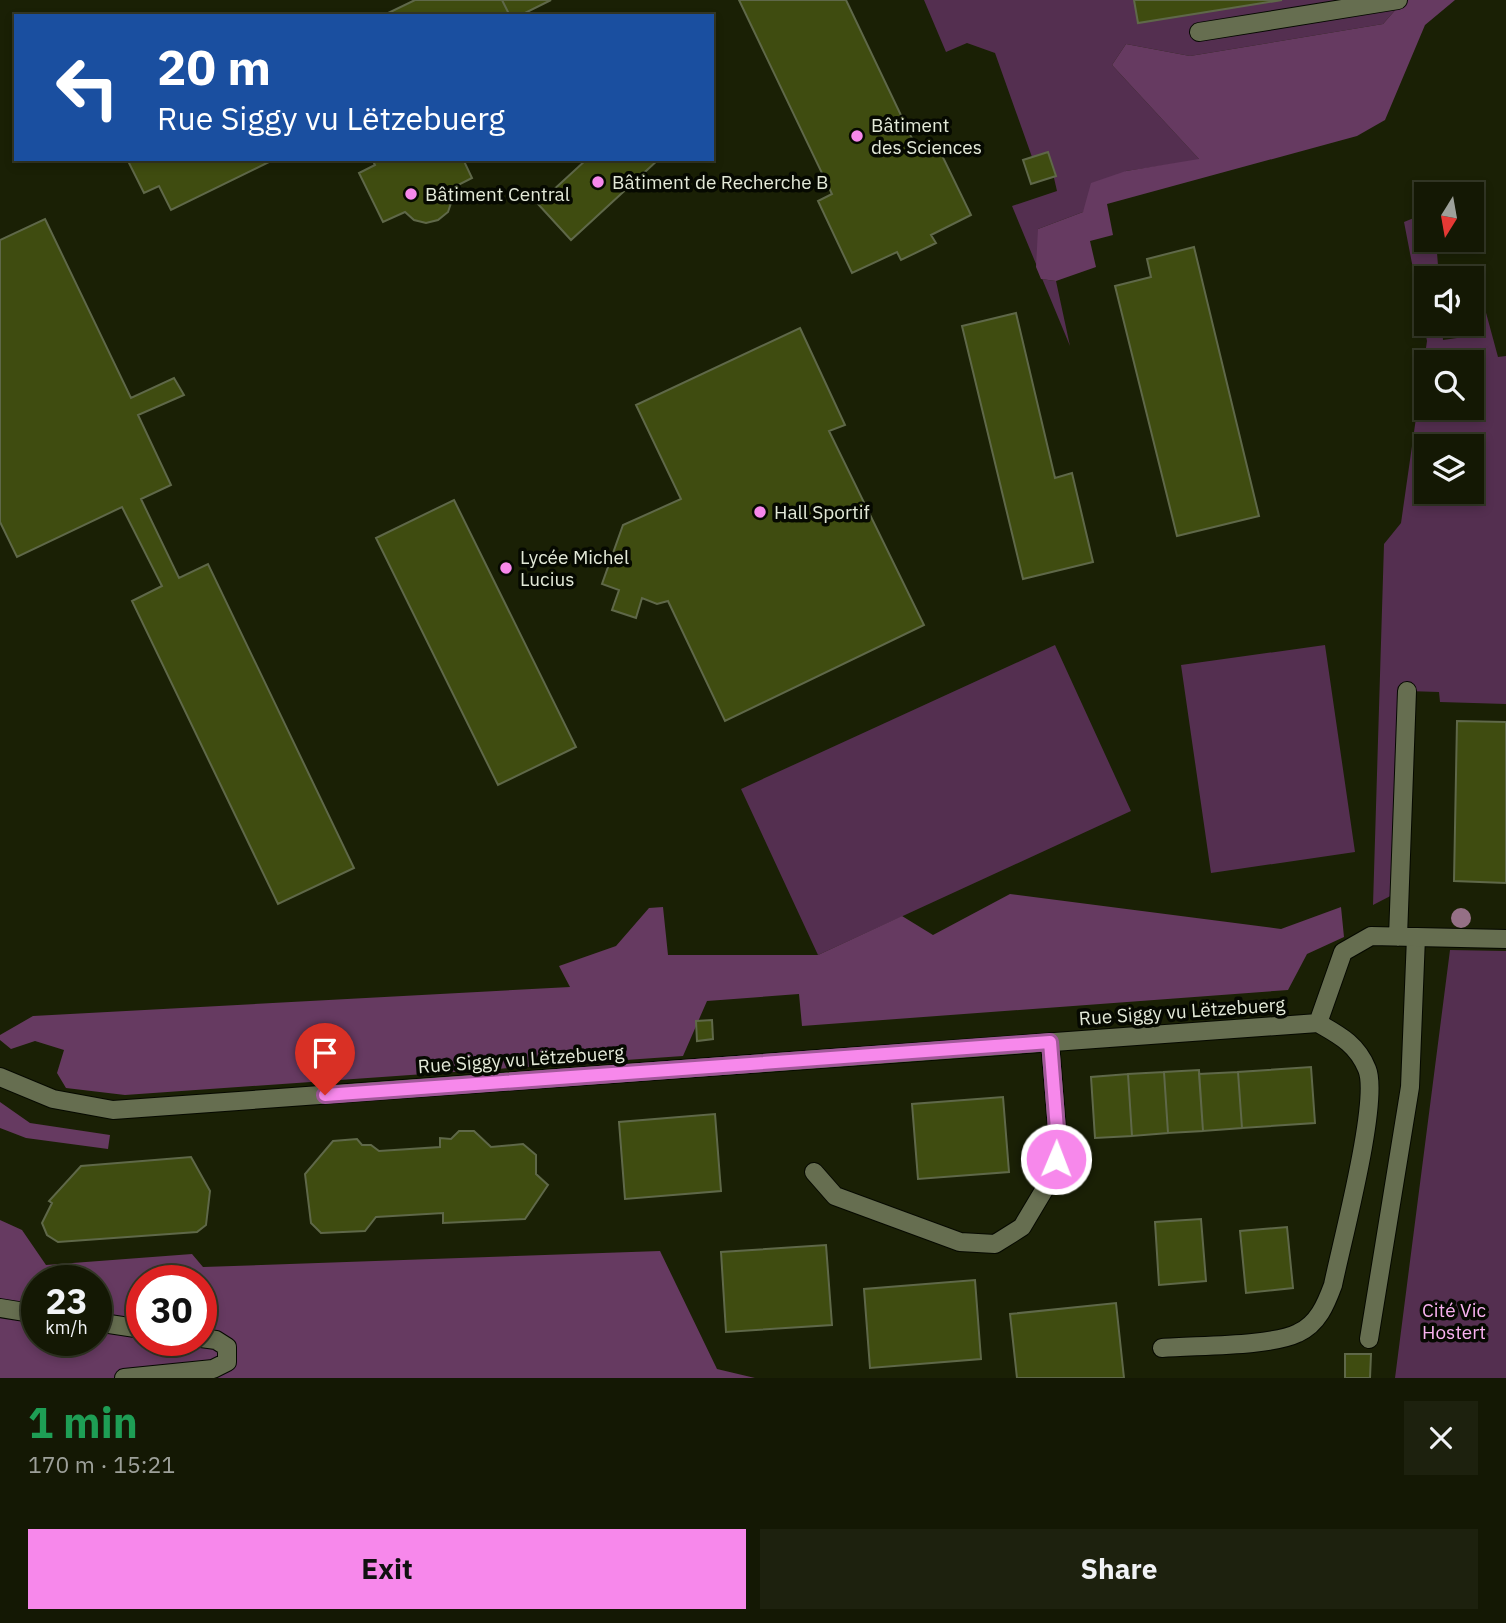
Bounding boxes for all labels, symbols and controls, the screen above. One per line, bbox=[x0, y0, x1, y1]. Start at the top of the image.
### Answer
text: 20 m bbox=[157, 35, 271, 98]
icon: left bbox=[42, 42, 133, 133]
text: Rue Siggy vu Lëtzebuerg bbox=[157, 97, 505, 139]
place label: Bâtiment des Sciences bbox=[871, 113, 982, 159]
marker: Bâtiment des Sciences bbox=[849, 128, 865, 144]
place label: Bâtiment de Recherche B bbox=[612, 170, 829, 194]
marker: Bâtiment de Recherche B bbox=[590, 174, 606, 190]
place label: Bâtiment Central bbox=[425, 182, 570, 206]
north arrow bbox=[1414, 182, 1484, 252]
map controls bbox=[1414, 182, 1484, 504]
marker: Bâtiment Central bbox=[403, 186, 419, 202]
button: sound bbox=[1414, 266, 1484, 336]
button: search bbox=[1414, 350, 1484, 420]
button: layers bbox=[1414, 434, 1484, 504]
place label: Hall Sportif bbox=[774, 500, 870, 524]
marker: Hall Sportif bbox=[752, 504, 768, 520]
place label: Lycée Michel Lucius bbox=[520, 545, 629, 591]
marker: Lycée Michel Lucius bbox=[498, 560, 514, 576]
street label: Rue Siggy vu Lëtzebuerg bbox=[1078, 992, 1286, 1030]
pin bbox=[295, 1023, 355, 1095]
icon: arrive bbox=[306, 1034, 344, 1072]
street label: Rue Siggy vu Lëtzebuerg bbox=[417, 1040, 625, 1078]
position arrow bbox=[1019, 1122, 1093, 1196]
speed limit sign: 30 bbox=[126, 1265, 217, 1356]
text: 23 bbox=[45, 1278, 88, 1324]
park label: Cité Vic Hostert bbox=[1422, 1298, 1486, 1344]
text: km/h bbox=[45, 1316, 88, 1339]
text: 1 min bbox=[28, 1395, 138, 1450]
button: close bbox=[1404, 1401, 1478, 1475]
text: 170 m · 15:21 bbox=[28, 1449, 175, 1479]
button: Exit bbox=[28, 1529, 746, 1609]
button: Share bbox=[760, 1529, 1478, 1609]

